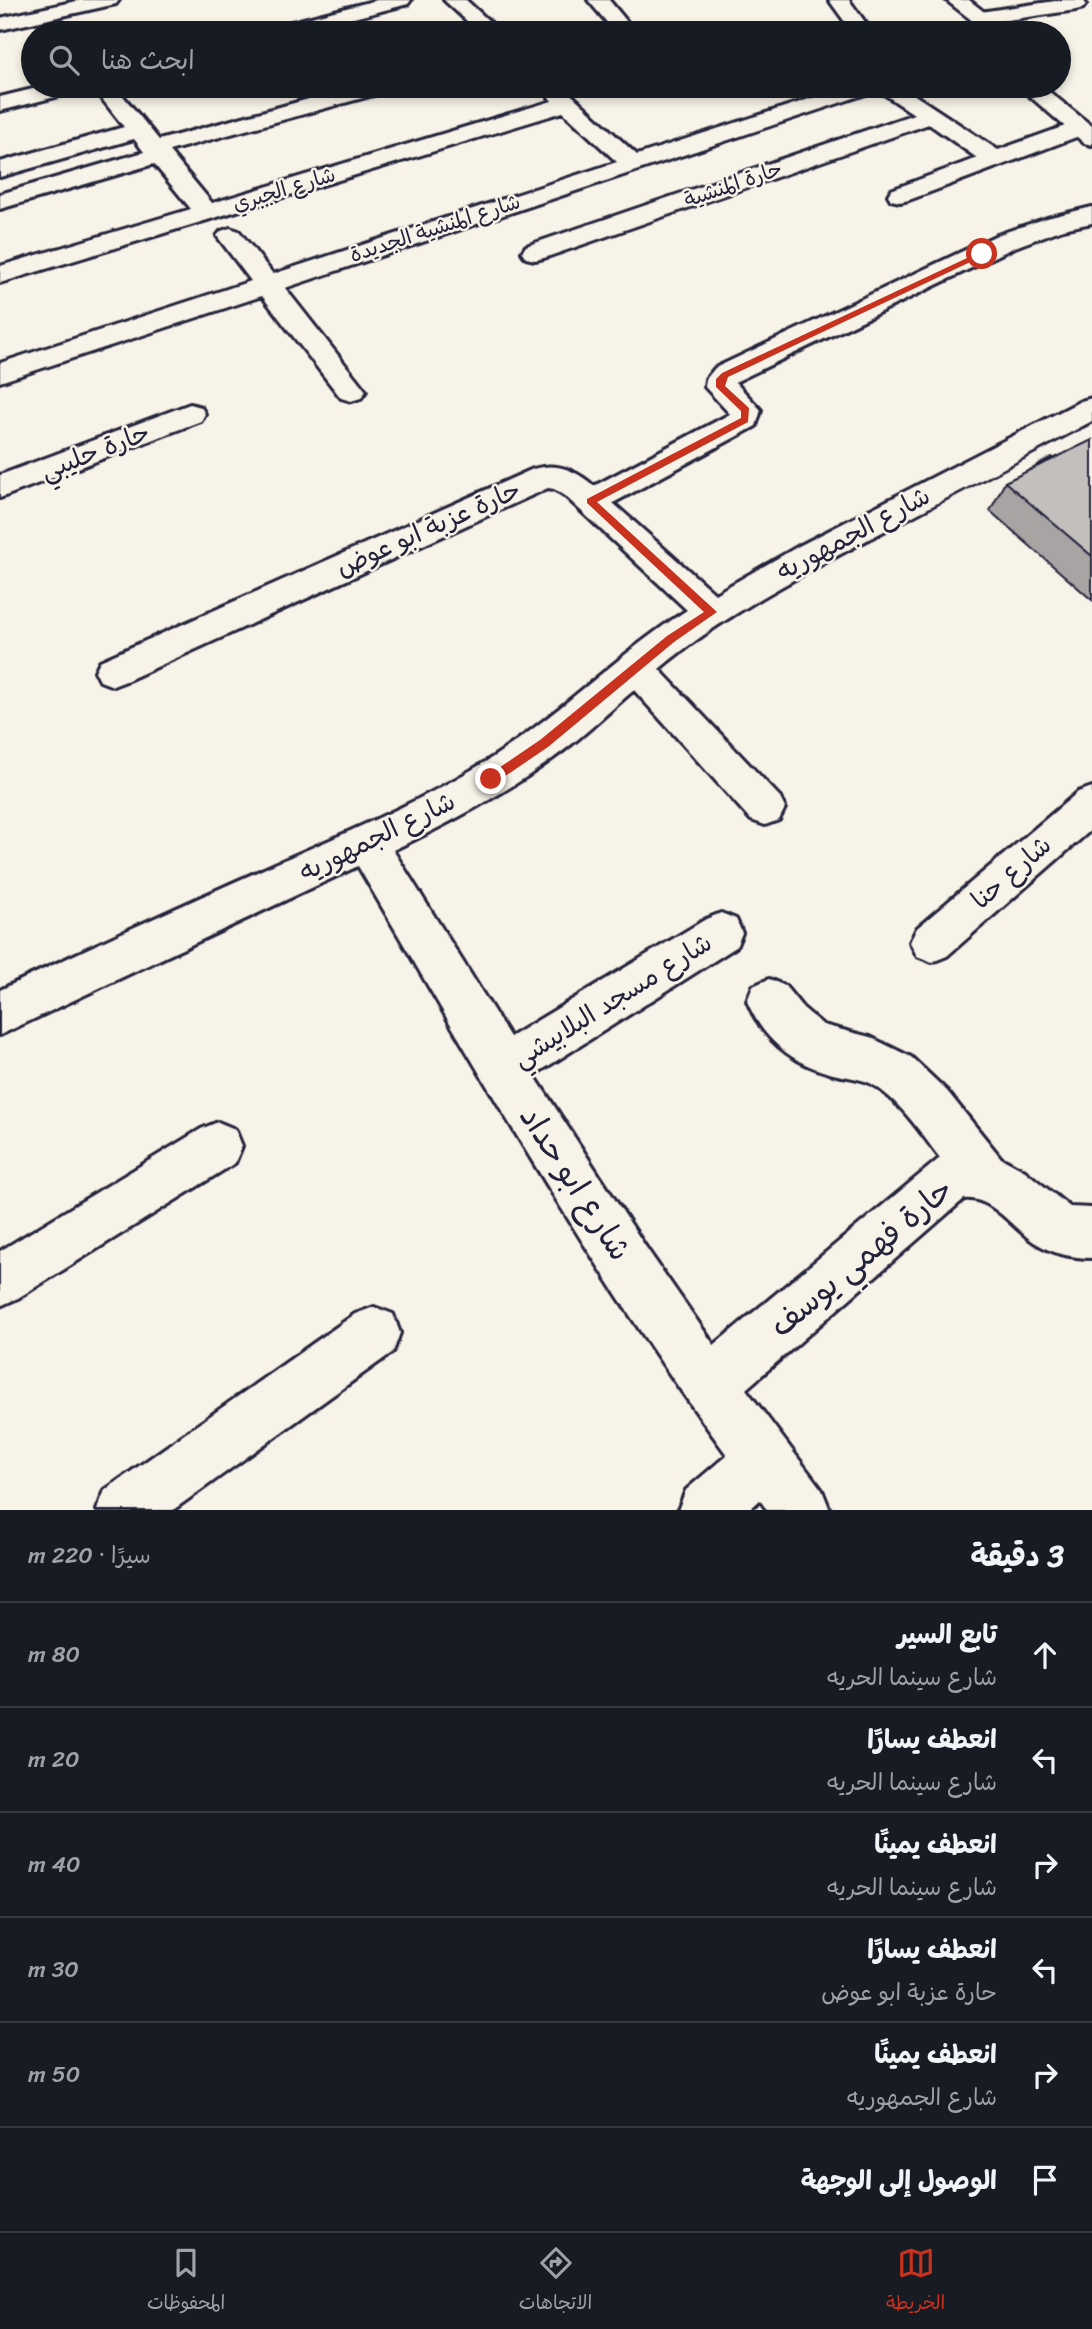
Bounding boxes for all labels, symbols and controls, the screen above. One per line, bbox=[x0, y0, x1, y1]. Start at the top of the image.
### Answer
search box bbox=[21, 21, 1071, 98]
text: ابحث هنا bbox=[101, 37, 195, 83]
icon: search bbox=[45, 41, 83, 79]
street label: حارة المنشية bbox=[679, 149, 787, 219]
street label: شارع الجبري bbox=[228, 155, 340, 223]
street label: شارع المنشية الجديدة bbox=[345, 182, 525, 274]
route start bbox=[966, 238, 997, 269]
street label: حارة حليبي bbox=[33, 409, 157, 493]
street label: حارة عزبة ابو عوض bbox=[328, 467, 528, 589]
street label: شارع الجمهوريه bbox=[767, 473, 939, 593]
route end bbox=[475, 763, 506, 794]
street label: شارع الجمهوريه bbox=[291, 778, 463, 894]
street label: شارع حنا bbox=[960, 823, 1062, 921]
street label: شارع مسجد البلابيشي bbox=[503, 920, 721, 1080]
street label: شارع ابو حداد bbox=[504, 1094, 648, 1273]
street label: حارة فهمي يوسف bbox=[756, 1162, 967, 1352]
text: 3 دقيقة bbox=[971, 1529, 1064, 1583]
text: سيرًا · 220 m bbox=[28, 1535, 151, 1576]
text: تابع السير bbox=[898, 1611, 997, 1657]
text: 80 m bbox=[28, 1634, 80, 1675]
icon: ahead bbox=[1026, 1636, 1064, 1674]
text: شارع سينما الحريه bbox=[827, 1657, 997, 1698]
text: انعطف يسارًا bbox=[867, 1716, 997, 1762]
text: 20 m bbox=[28, 1739, 79, 1780]
icon: left bbox=[1026, 1741, 1064, 1779]
text: شارع سينما الحريه bbox=[827, 1762, 997, 1803]
text: انعطف يمينًا bbox=[874, 1821, 997, 1867]
text: 40 m bbox=[28, 1844, 81, 1885]
icon: right bbox=[1026, 1846, 1064, 1884]
text: شارع سينما الحريه bbox=[827, 1867, 997, 1908]
text: انعطف يسارًا bbox=[867, 1926, 997, 1972]
text: 30 m bbox=[28, 1949, 79, 1990]
icon: left bbox=[1026, 1951, 1064, 1989]
text: حارة عزبة ابو عوض bbox=[821, 1972, 997, 2013]
text: انعطف يمينًا bbox=[874, 2031, 997, 2077]
text: 50 m bbox=[28, 2054, 80, 2095]
icon: right bbox=[1026, 2056, 1064, 2094]
text: شارع الجمهوريه bbox=[847, 2077, 997, 2118]
text: الوصول إلى الوجهة bbox=[801, 2157, 997, 2203]
icon: arrive bbox=[1026, 2161, 1064, 2199]
tab: المحفوظات bbox=[147, 2244, 225, 2319]
tab: الاتجاهات bbox=[519, 2244, 592, 2319]
tab: الخريطة bbox=[886, 2244, 945, 2319]

